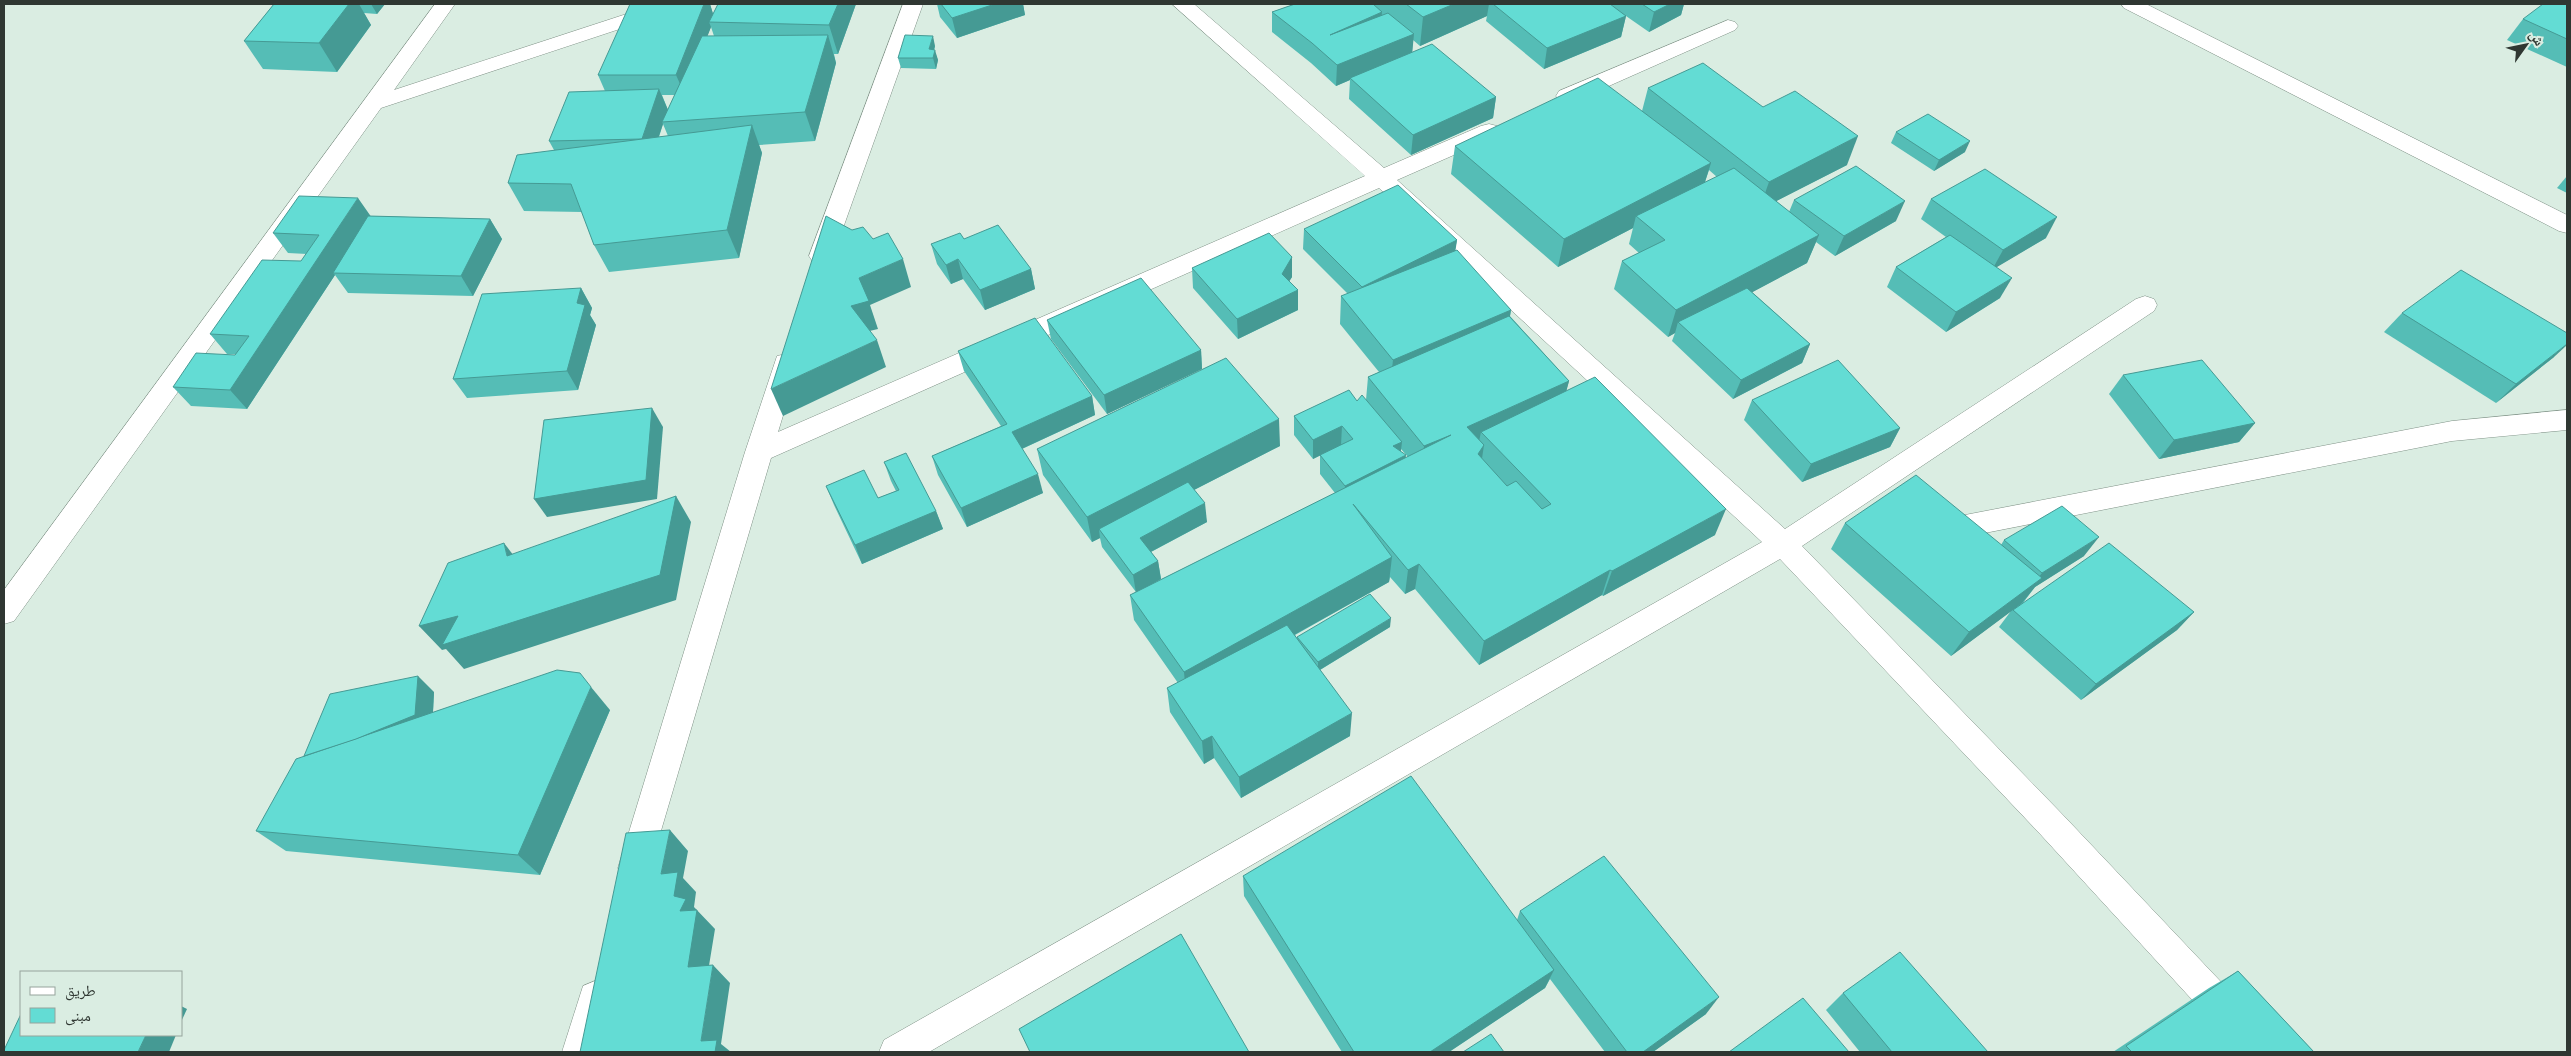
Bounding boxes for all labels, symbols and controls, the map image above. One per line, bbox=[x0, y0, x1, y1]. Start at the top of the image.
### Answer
north arrow bbox=[2501, 20, 2551, 70]
text: ش bbox=[2525, 27, 2548, 49]
legend bbox=[20, 971, 182, 1036]
text: طريق bbox=[65, 982, 96, 1001]
text: مبنى bbox=[65, 1007, 91, 1026]

